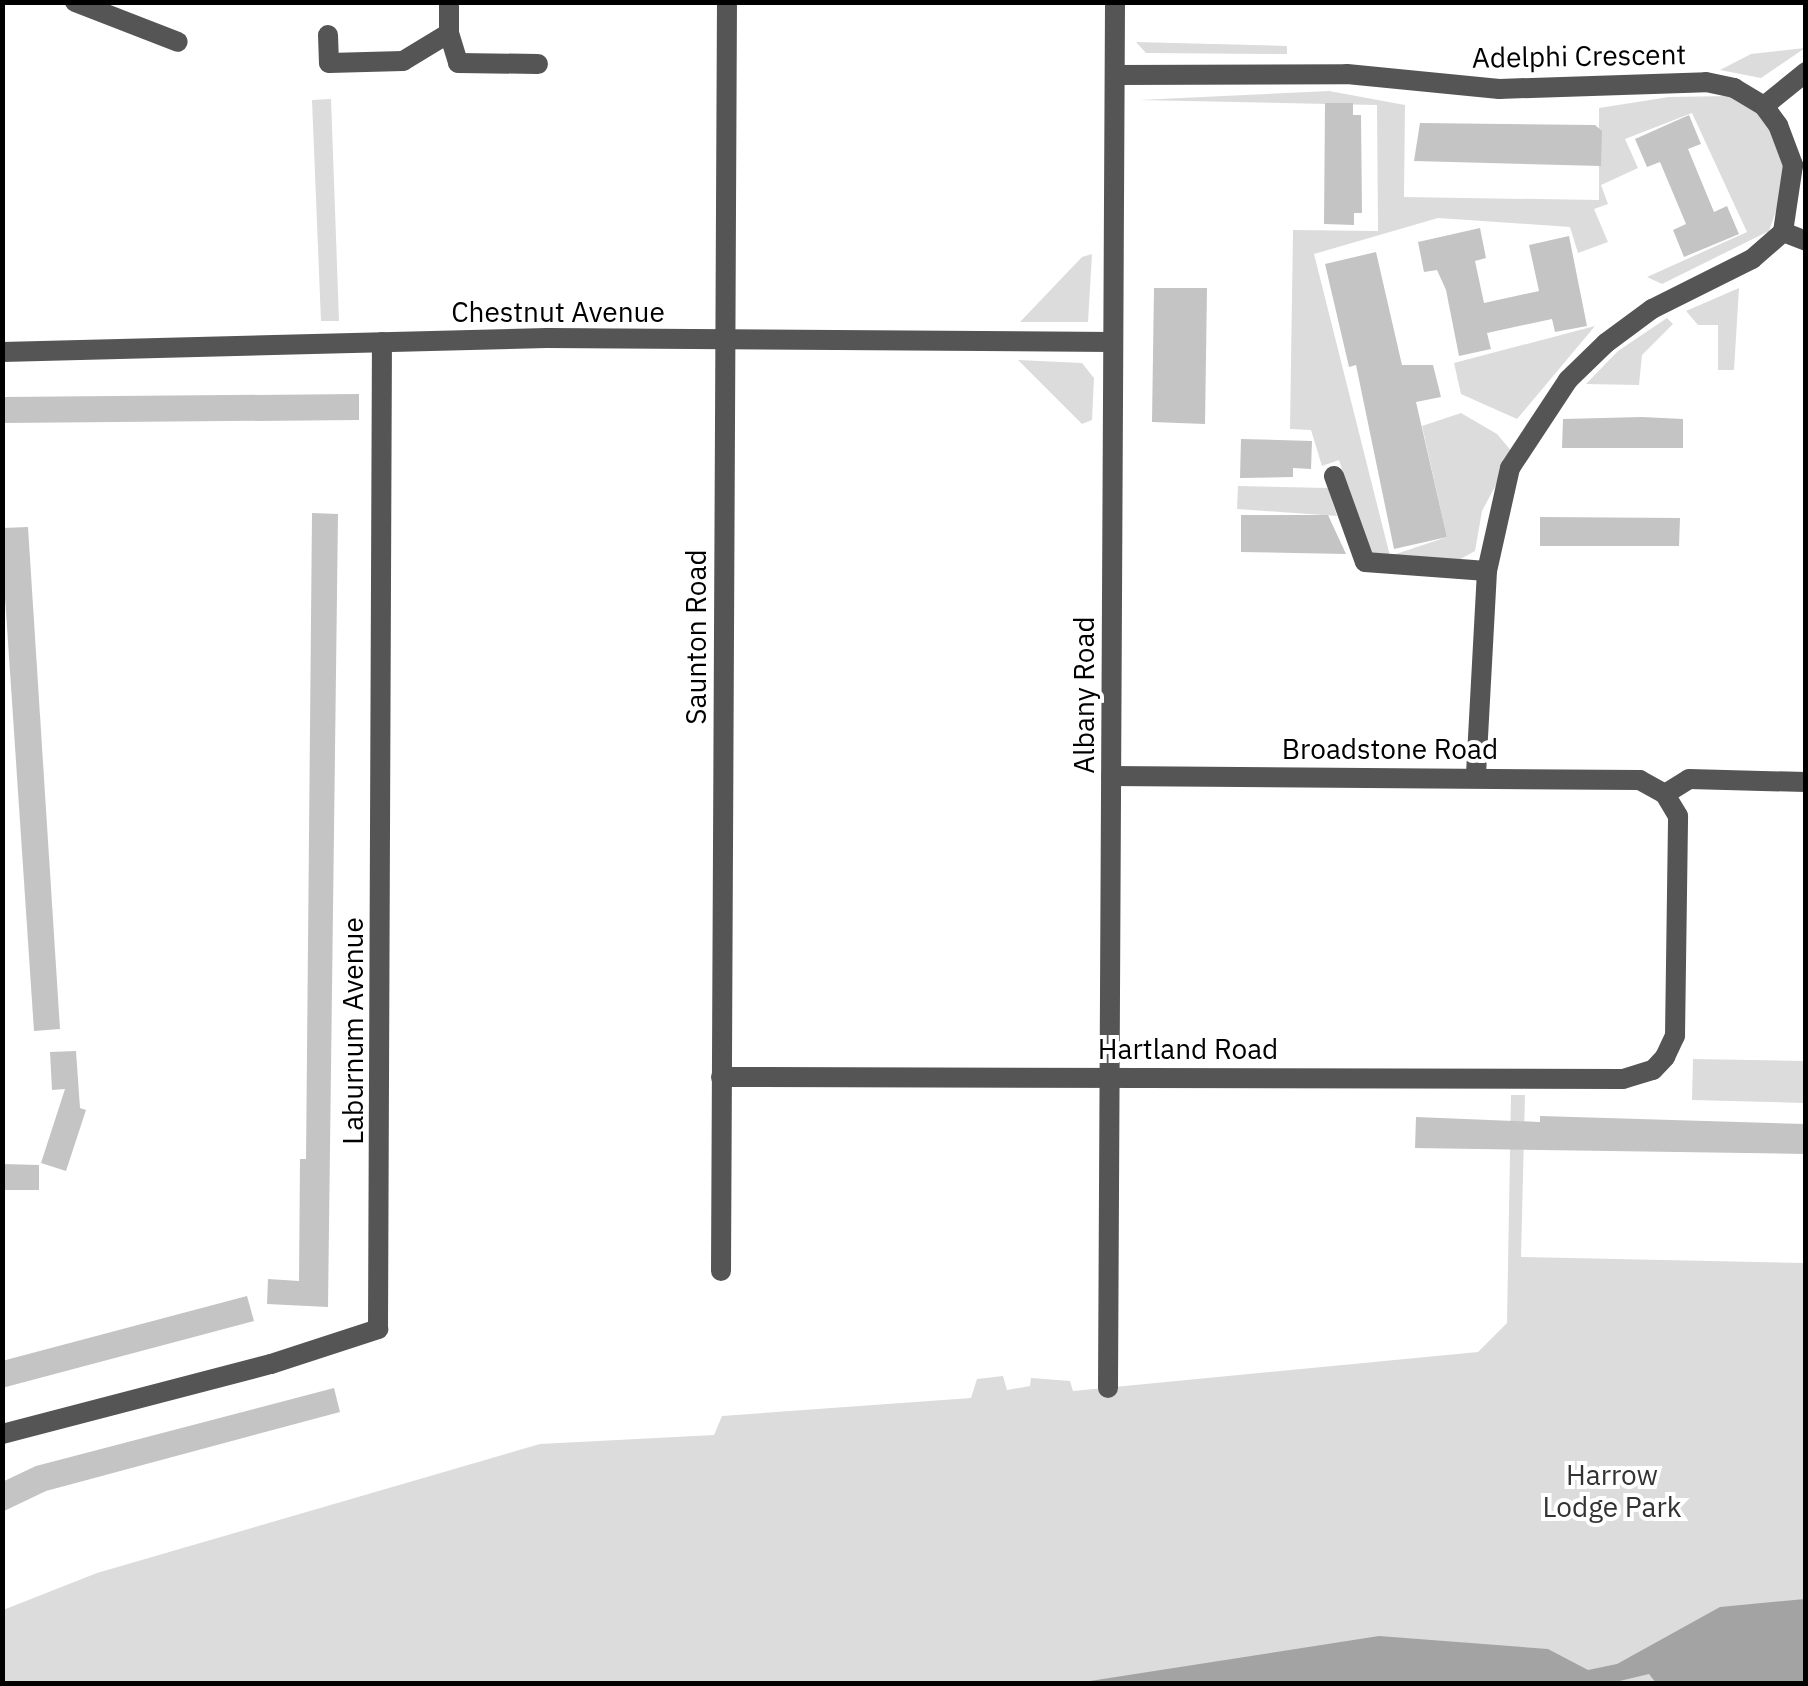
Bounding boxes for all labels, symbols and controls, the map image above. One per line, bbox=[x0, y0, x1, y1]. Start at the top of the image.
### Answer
street label: Adelphi Crescent bbox=[1471, 37, 1687, 75]
street label: Chestnut Avenue bbox=[451, 295, 665, 329]
street label: Saunton Road bbox=[679, 549, 713, 725]
street label: Albany Road bbox=[1067, 616, 1101, 774]
street label: Broadstone Road bbox=[1282, 732, 1498, 766]
street label: Laburnum Avenue bbox=[336, 917, 370, 1145]
street label: Hartland Road bbox=[1098, 1032, 1278, 1066]
park label: Harrow Lodge Park bbox=[1543, 1458, 1681, 1524]

